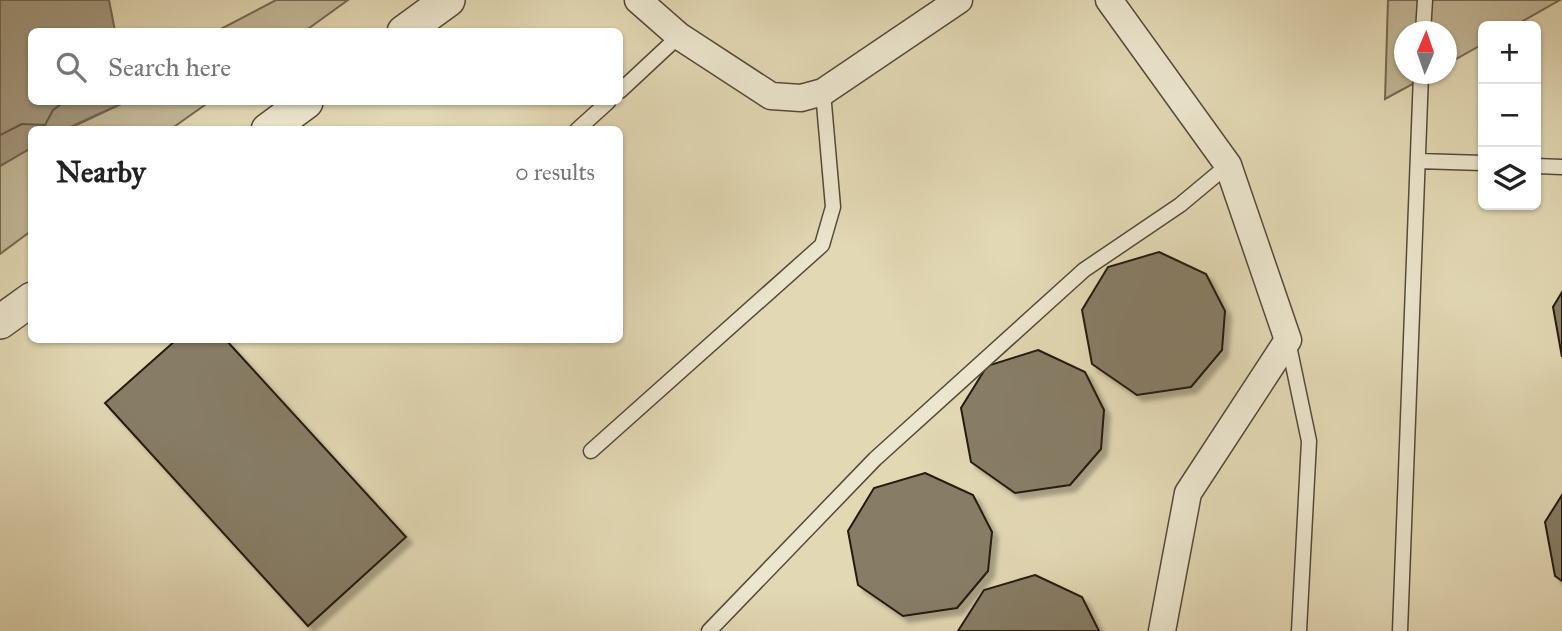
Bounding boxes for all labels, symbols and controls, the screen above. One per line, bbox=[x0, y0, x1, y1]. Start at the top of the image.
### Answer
north arrow bbox=[1394, 21, 1457, 84]
map controls bbox=[1478, 21, 1541, 210]
button: + bbox=[1478, 21, 1541, 84]
search box bbox=[28, 28, 623, 105]
icon: search bbox=[52, 48, 90, 86]
text: Search here bbox=[108, 51, 231, 83]
button: − bbox=[1478, 84, 1541, 147]
button: layers bbox=[1478, 147, 1541, 210]
text: Nearby bbox=[56, 154, 146, 190]
text: 0 results bbox=[515, 158, 595, 186]

